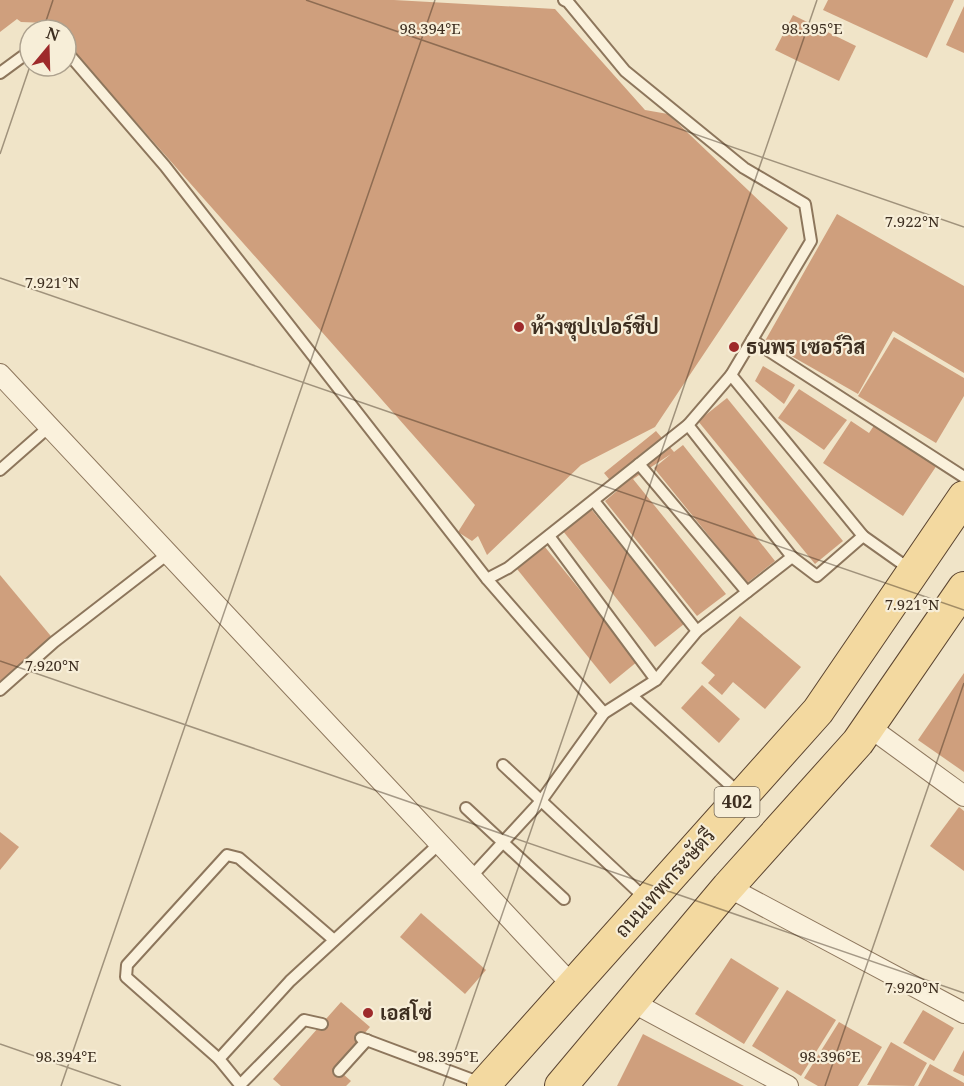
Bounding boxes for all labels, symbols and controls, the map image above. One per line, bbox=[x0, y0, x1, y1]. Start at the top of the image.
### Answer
north arrow bbox=[18, 18, 78, 78]
text: 98.394°E bbox=[399, 18, 461, 38]
text: 98.395°E bbox=[781, 18, 843, 38]
text: N bbox=[43, 21, 63, 46]
text: 7.922°N bbox=[885, 211, 940, 231]
text: 7.921°N bbox=[25, 272, 80, 292]
place label: ห้างซุปเปอร์ชีป bbox=[531, 313, 659, 342]
marker: ห้างซุปเปอร์ชีป bbox=[512, 320, 526, 334]
place label: ธนพร เซอร์วิส bbox=[746, 333, 865, 360]
marker: ธนพร เซอร์วิส bbox=[727, 340, 741, 354]
text: 7.921°N bbox=[885, 594, 940, 614]
text: 7.920°N bbox=[25, 655, 80, 675]
road number: 402 bbox=[714, 787, 760, 817]
street label: ถนนเทพกระษัตรี bbox=[608, 822, 721, 943]
text: 7.920°N bbox=[885, 977, 940, 997]
place label: เอสโซ่ bbox=[380, 999, 432, 1026]
marker: เอสโซ่ bbox=[361, 1006, 375, 1020]
text: 98.394°E bbox=[35, 1046, 97, 1066]
text: 98.395°E bbox=[417, 1046, 479, 1066]
text: 98.396°E bbox=[799, 1046, 861, 1066]

